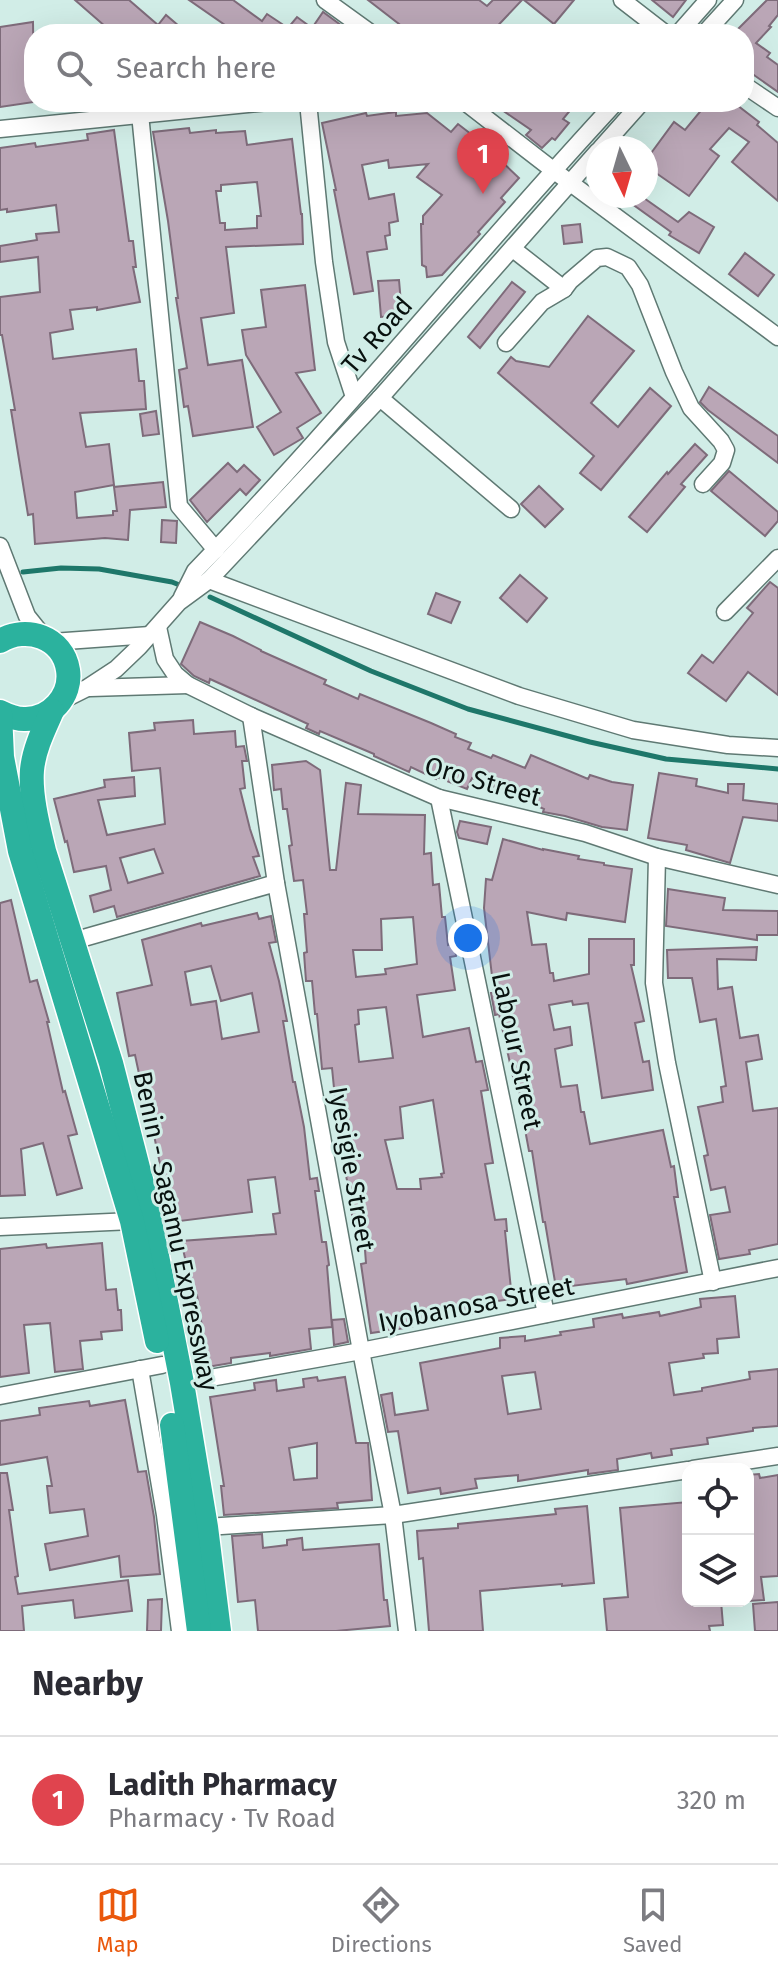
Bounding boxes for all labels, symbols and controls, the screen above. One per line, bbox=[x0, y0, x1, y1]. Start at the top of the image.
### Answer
search box bbox=[24, 24, 754, 112]
icon: search bbox=[52, 46, 96, 90]
text: Search here bbox=[116, 50, 276, 86]
pin: 1 bbox=[457, 128, 509, 194]
north arrow bbox=[586, 136, 658, 208]
street label: Tv Road bbox=[335, 290, 419, 380]
street label: Oro Street bbox=[421, 750, 545, 813]
your location bbox=[448, 918, 488, 958]
street label: Labour Street bbox=[485, 970, 548, 1133]
street label: Benin - Sagamu Expressway bbox=[126, 1069, 225, 1394]
street label: Iyesigie Street bbox=[322, 1084, 381, 1254]
street label: Iyobanosa Street bbox=[376, 1270, 577, 1339]
map controls bbox=[682, 1463, 754, 1607]
button: locate bbox=[682, 1463, 754, 1535]
button: layers bbox=[682, 1535, 754, 1607]
text: Nearby bbox=[32, 1663, 143, 1704]
text: Ladith Pharmacy bbox=[108, 1767, 337, 1803]
text: 1 bbox=[52, 1785, 64, 1816]
text: 320 m bbox=[677, 1785, 746, 1816]
text: Pharmacy · Tv Road bbox=[108, 1803, 336, 1834]
tab: Map bbox=[96, 1883, 140, 1958]
tab: Directions bbox=[331, 1883, 432, 1958]
tab: Saved bbox=[623, 1883, 682, 1958]

